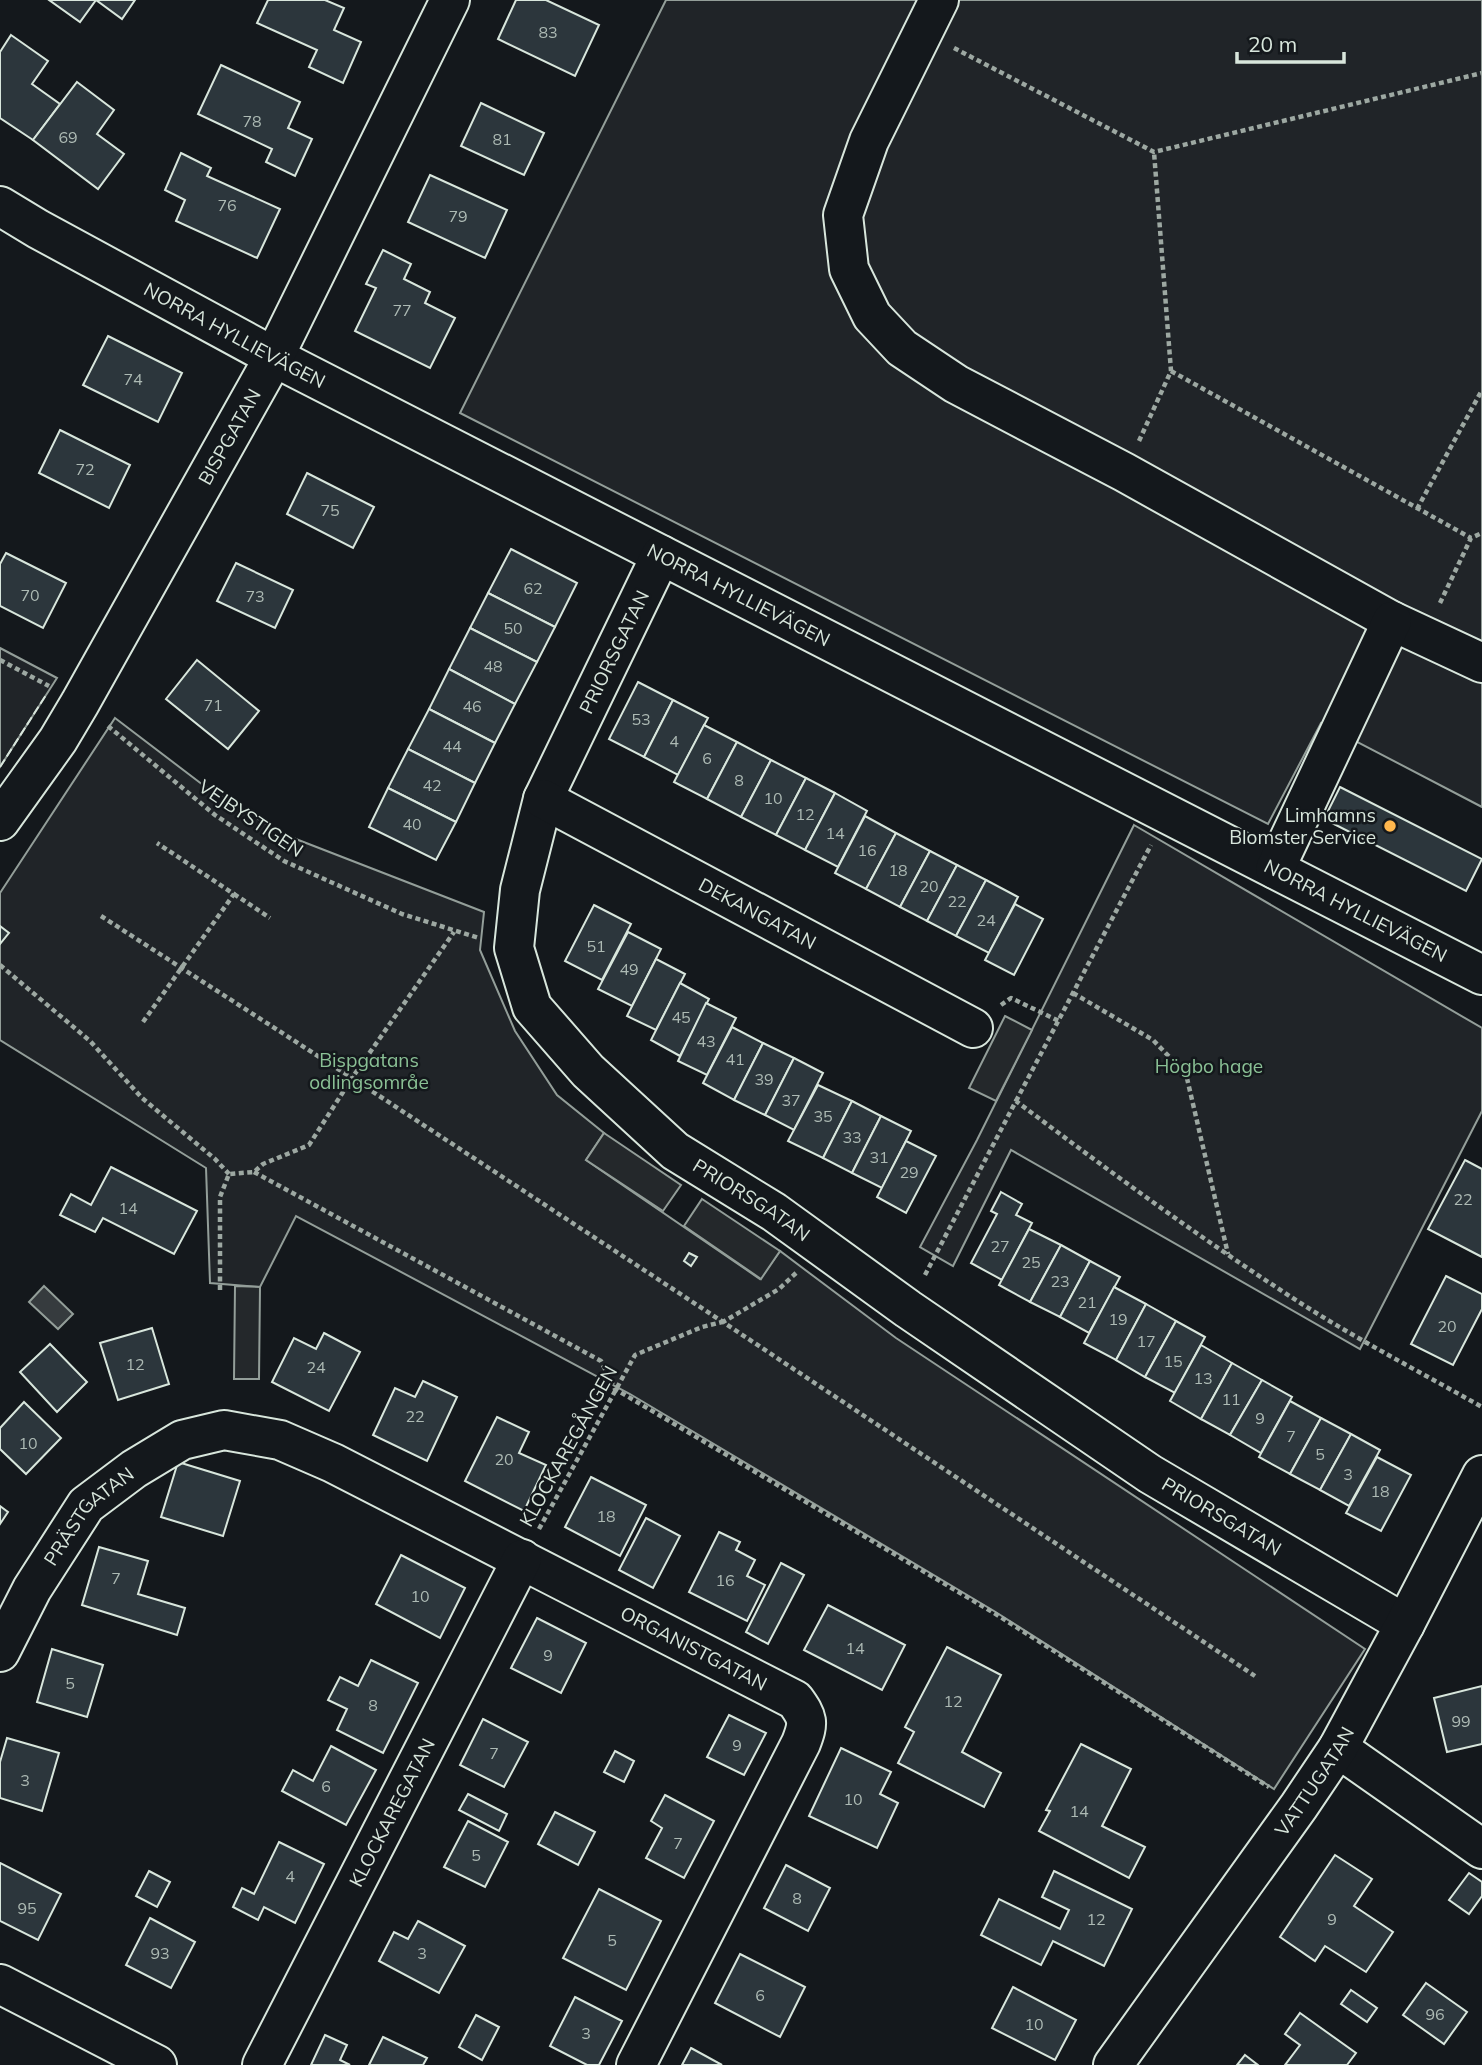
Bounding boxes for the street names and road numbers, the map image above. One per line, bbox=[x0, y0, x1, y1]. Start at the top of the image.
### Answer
street label: NORRA HYLLIEVÄGEN bbox=[140, 277, 330, 393]
street label: BISPGATAN bbox=[193, 384, 266, 489]
street label: NORRA HYLLIEVÄGEN bbox=[643, 538, 834, 652]
street label: PRIORSGATAN bbox=[574, 586, 654, 718]
street label: VEJBYSTIGEN bbox=[194, 774, 308, 862]
street label: NORRA HYLLIEVÄGEN bbox=[1260, 854, 1451, 967]
street label: DEKANGATAN bbox=[695, 872, 820, 954]
street label: PRIORSGATAN bbox=[689, 1153, 815, 1246]
street label: KLOCKAREGÅNGEN bbox=[514, 1361, 622, 1531]
street label: PRÄSTGATAN bbox=[38, 1462, 138, 1570]
street label: PRIORSGATAN bbox=[1158, 1472, 1286, 1561]
street label: ORGANISTGATAN bbox=[617, 1601, 771, 1696]
street label: VATTUGATAN bbox=[1269, 1723, 1359, 1841]
street label: KLOCKAREGATAN bbox=[344, 1734, 440, 1891]

